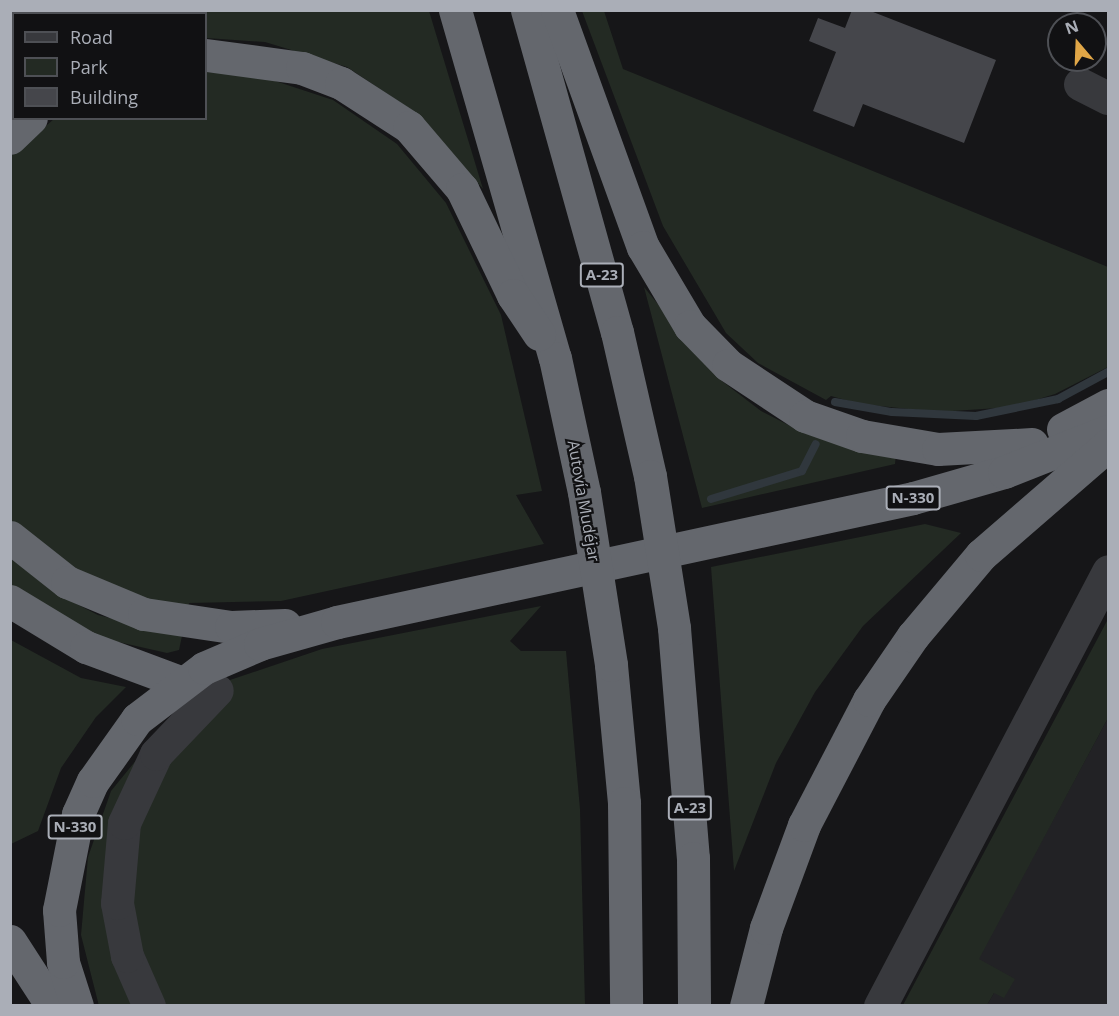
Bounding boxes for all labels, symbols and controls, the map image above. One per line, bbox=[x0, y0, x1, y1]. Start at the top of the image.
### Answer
legend bbox=[12, 12, 207, 120]
north arrow bbox=[1047, 12, 1107, 72]
text: N bbox=[1062, 14, 1082, 39]
text: Road bbox=[70, 25, 113, 49]
text: Park bbox=[70, 55, 108, 79]
text: Building bbox=[70, 85, 138, 109]
road number: A-23 bbox=[580, 263, 624, 287]
street label: Autovía Mudéjar bbox=[564, 439, 604, 563]
road number: N-330 bbox=[884, 486, 942, 510]
road number: A-23 bbox=[668, 796, 712, 820]
road number: N-330 bbox=[46, 815, 104, 839]

